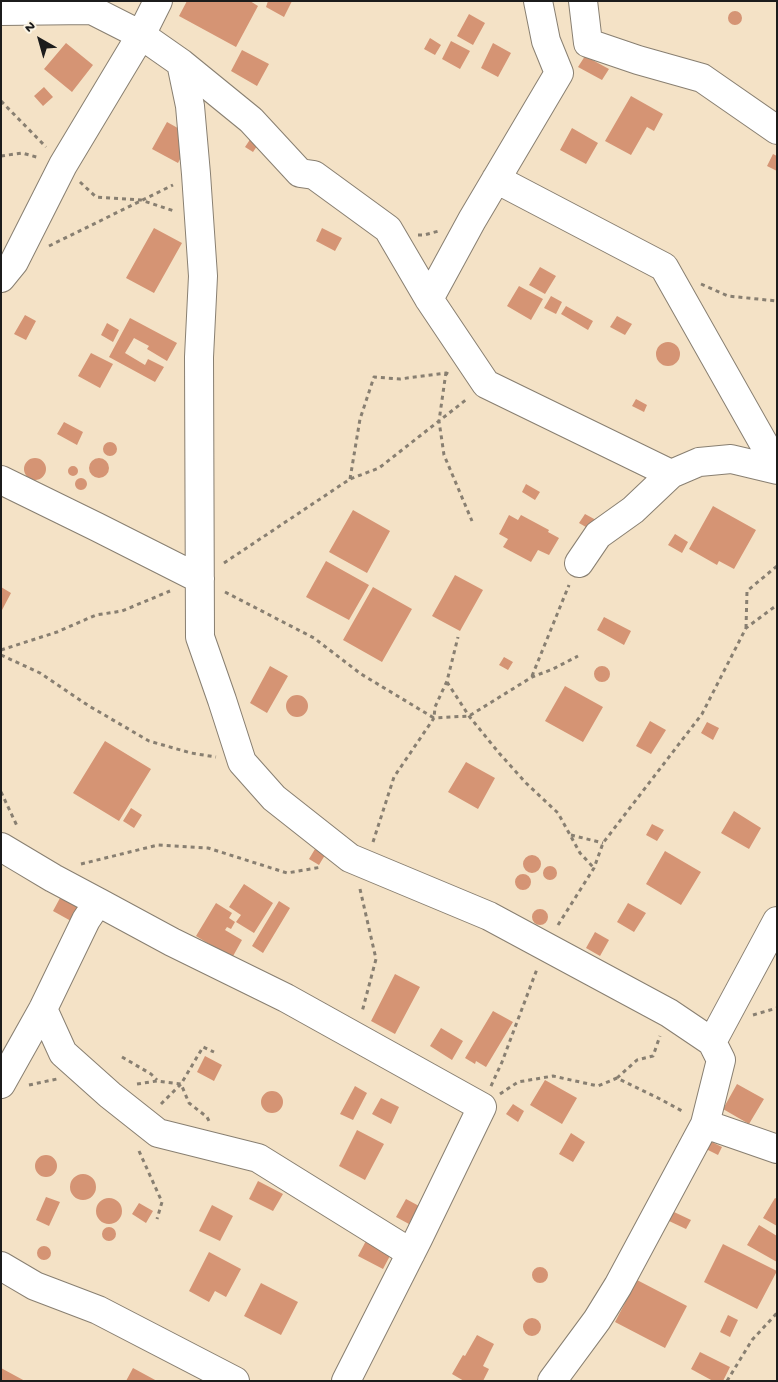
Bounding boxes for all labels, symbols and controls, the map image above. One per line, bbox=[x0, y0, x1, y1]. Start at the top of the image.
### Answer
north arrow bbox=[15, 15, 65, 65]
text: N bbox=[22, 18, 39, 37]

